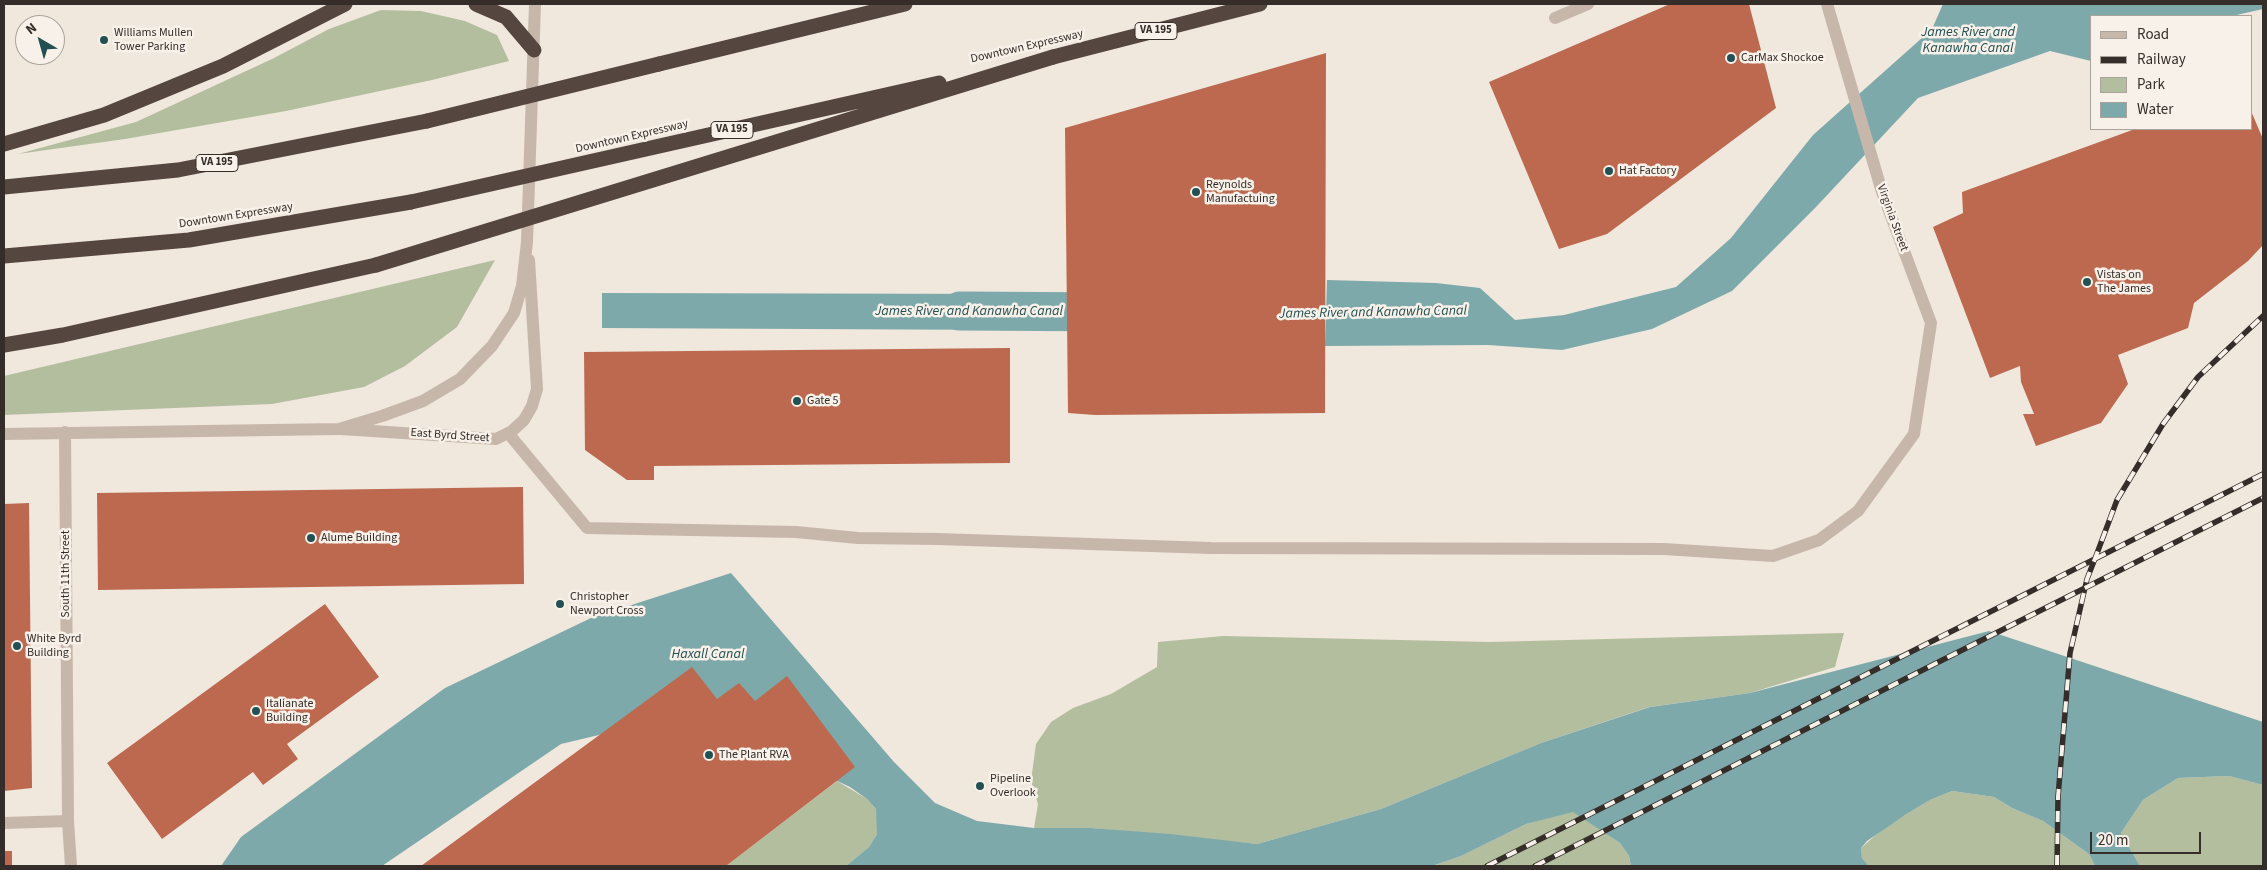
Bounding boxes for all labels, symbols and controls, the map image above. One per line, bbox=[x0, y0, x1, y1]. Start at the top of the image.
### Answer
north arrow bbox=[15, 15, 65, 65]
legend bbox=[2090, 15, 2252, 130]
text: N bbox=[22, 18, 41, 40]
road number: VA 195 bbox=[1135, 22, 1177, 40]
text: Road bbox=[2137, 24, 2169, 45]
water label: James River and Kanawha Canal bbox=[1921, 25, 2015, 58]
place label: Williams Mullen Tower Parking bbox=[114, 26, 193, 54]
street label: Downtown Expressway bbox=[969, 27, 1085, 67]
marker: Williams Mullen Tower Parking bbox=[98, 34, 110, 46]
text: Railway bbox=[2137, 49, 2186, 70]
place label: CarMax Shockoe bbox=[1741, 51, 1824, 65]
marker: CarMax Shockoe bbox=[1725, 52, 1737, 64]
text: Park bbox=[2137, 74, 2165, 95]
text: Water bbox=[2137, 99, 2173, 120]
street label: Downtown Expressway bbox=[574, 117, 690, 157]
road number: VA 195 bbox=[711, 122, 753, 138]
road number: VA 195 bbox=[196, 154, 238, 172]
place label: Hat Factory bbox=[1619, 164, 1677, 178]
marker: Hat Factory bbox=[1603, 165, 1615, 177]
place label: Reynolds Manufactuing bbox=[1206, 178, 1275, 206]
street label: Virginia Street bbox=[1873, 183, 1911, 253]
marker: Reynolds Manufactuing bbox=[1190, 186, 1202, 198]
street label: Downtown Expressway bbox=[178, 200, 294, 232]
place label: Vistas on The James bbox=[2097, 268, 2151, 296]
marker: Vistas on The James bbox=[2081, 276, 2093, 288]
water label: James River and Kanawha Canal bbox=[1279, 303, 1467, 323]
water label: James River and Kanawha Canal bbox=[875, 304, 1063, 320]
place label: Gate 5 bbox=[807, 394, 838, 408]
marker: Gate 5 bbox=[791, 395, 803, 407]
street label: East Byrd Street bbox=[410, 426, 490, 446]
street label: South 11th Street bbox=[59, 530, 73, 618]
place label: Alume Building bbox=[321, 531, 397, 545]
marker: Alume Building bbox=[305, 532, 317, 544]
place label: Christopher Newport Cross bbox=[570, 590, 644, 618]
marker: Christopher Newport Cross bbox=[554, 598, 566, 610]
place label: White Byrd Building bbox=[27, 632, 81, 660]
marker: White Byrd Building bbox=[11, 640, 23, 652]
water label: Haxall Canal bbox=[672, 647, 744, 663]
place label: Italianate Building bbox=[266, 697, 313, 725]
marker: Italianate Building bbox=[250, 705, 262, 717]
place label: The Plant RVA bbox=[719, 748, 789, 762]
marker: The Plant RVA bbox=[703, 749, 715, 761]
place label: Pipeline Overlook bbox=[990, 772, 1036, 800]
marker: Pipeline Overlook bbox=[974, 780, 986, 792]
scale bar bbox=[2092, 822, 2203, 854]
text: 20 m bbox=[2098, 830, 2128, 851]

